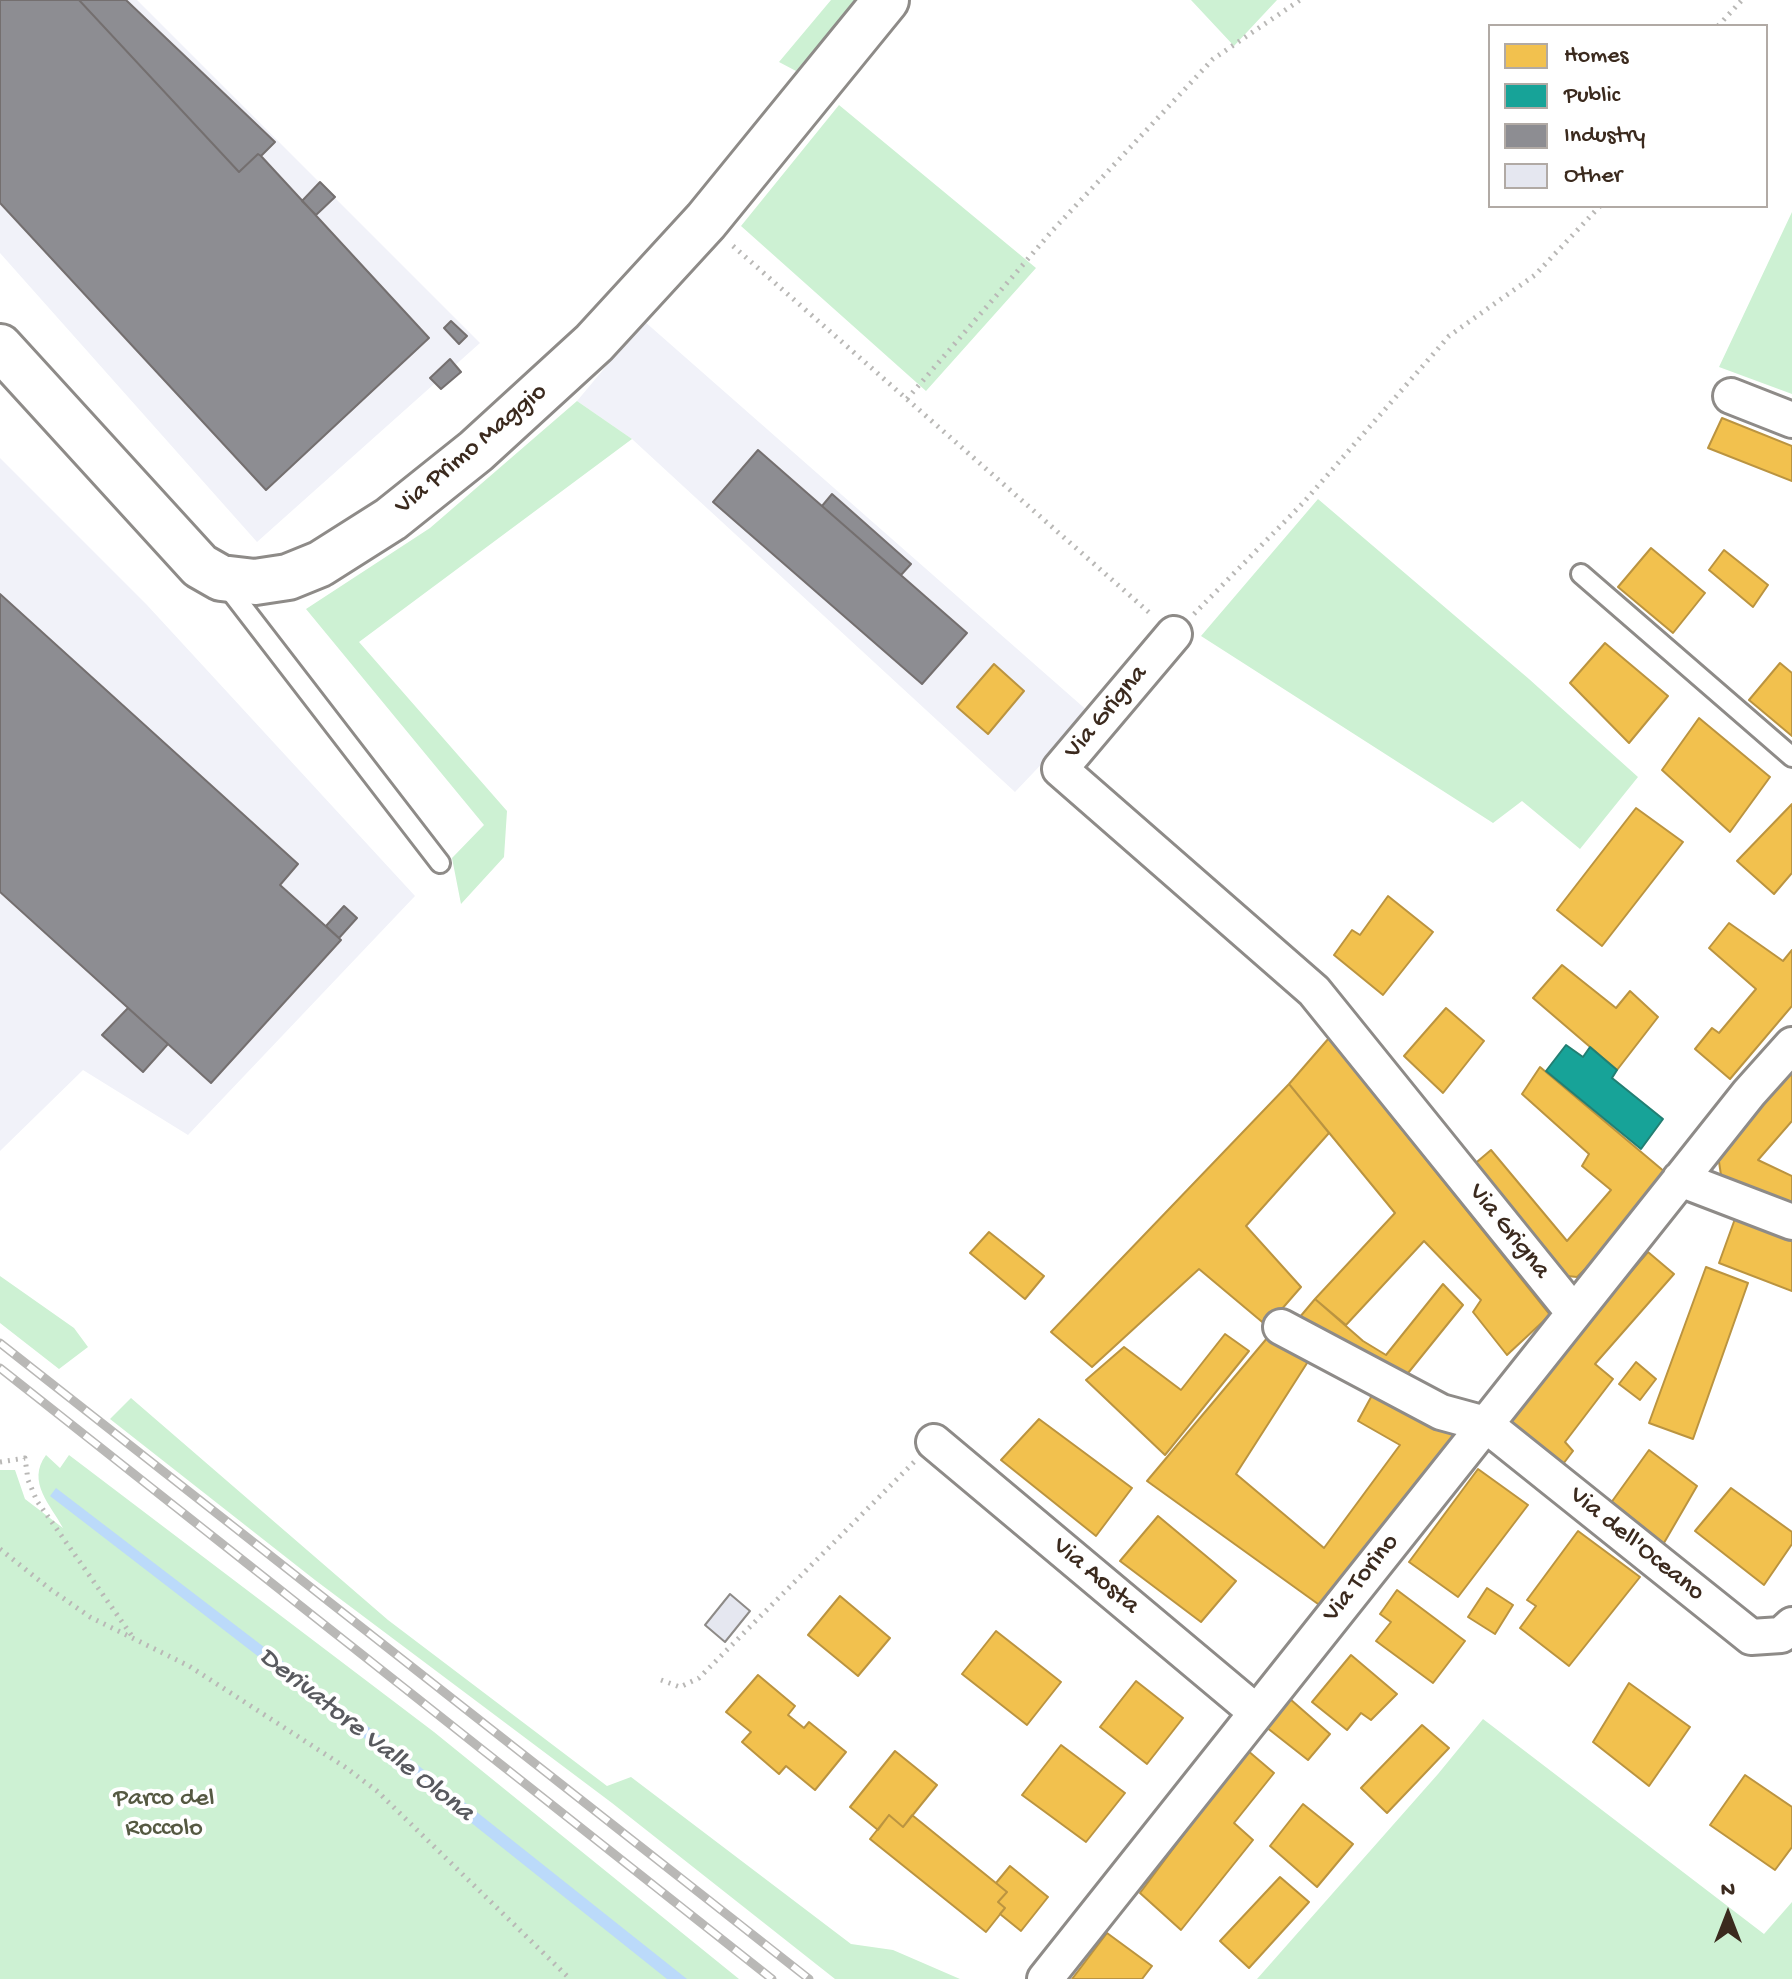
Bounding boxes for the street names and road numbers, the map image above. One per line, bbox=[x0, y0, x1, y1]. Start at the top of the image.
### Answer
street label: Via Primo Maggio bbox=[390, 377, 554, 523]
street label: Via Grigna bbox=[1059, 659, 1155, 767]
street label: Via Grigna bbox=[1460, 1178, 1556, 1286]
street label: Via dell'Oceano bbox=[1562, 1481, 1710, 1609]
street label: Via Torino bbox=[1317, 1528, 1407, 1630]
street label: Via Aosta bbox=[1045, 1532, 1145, 1622]

